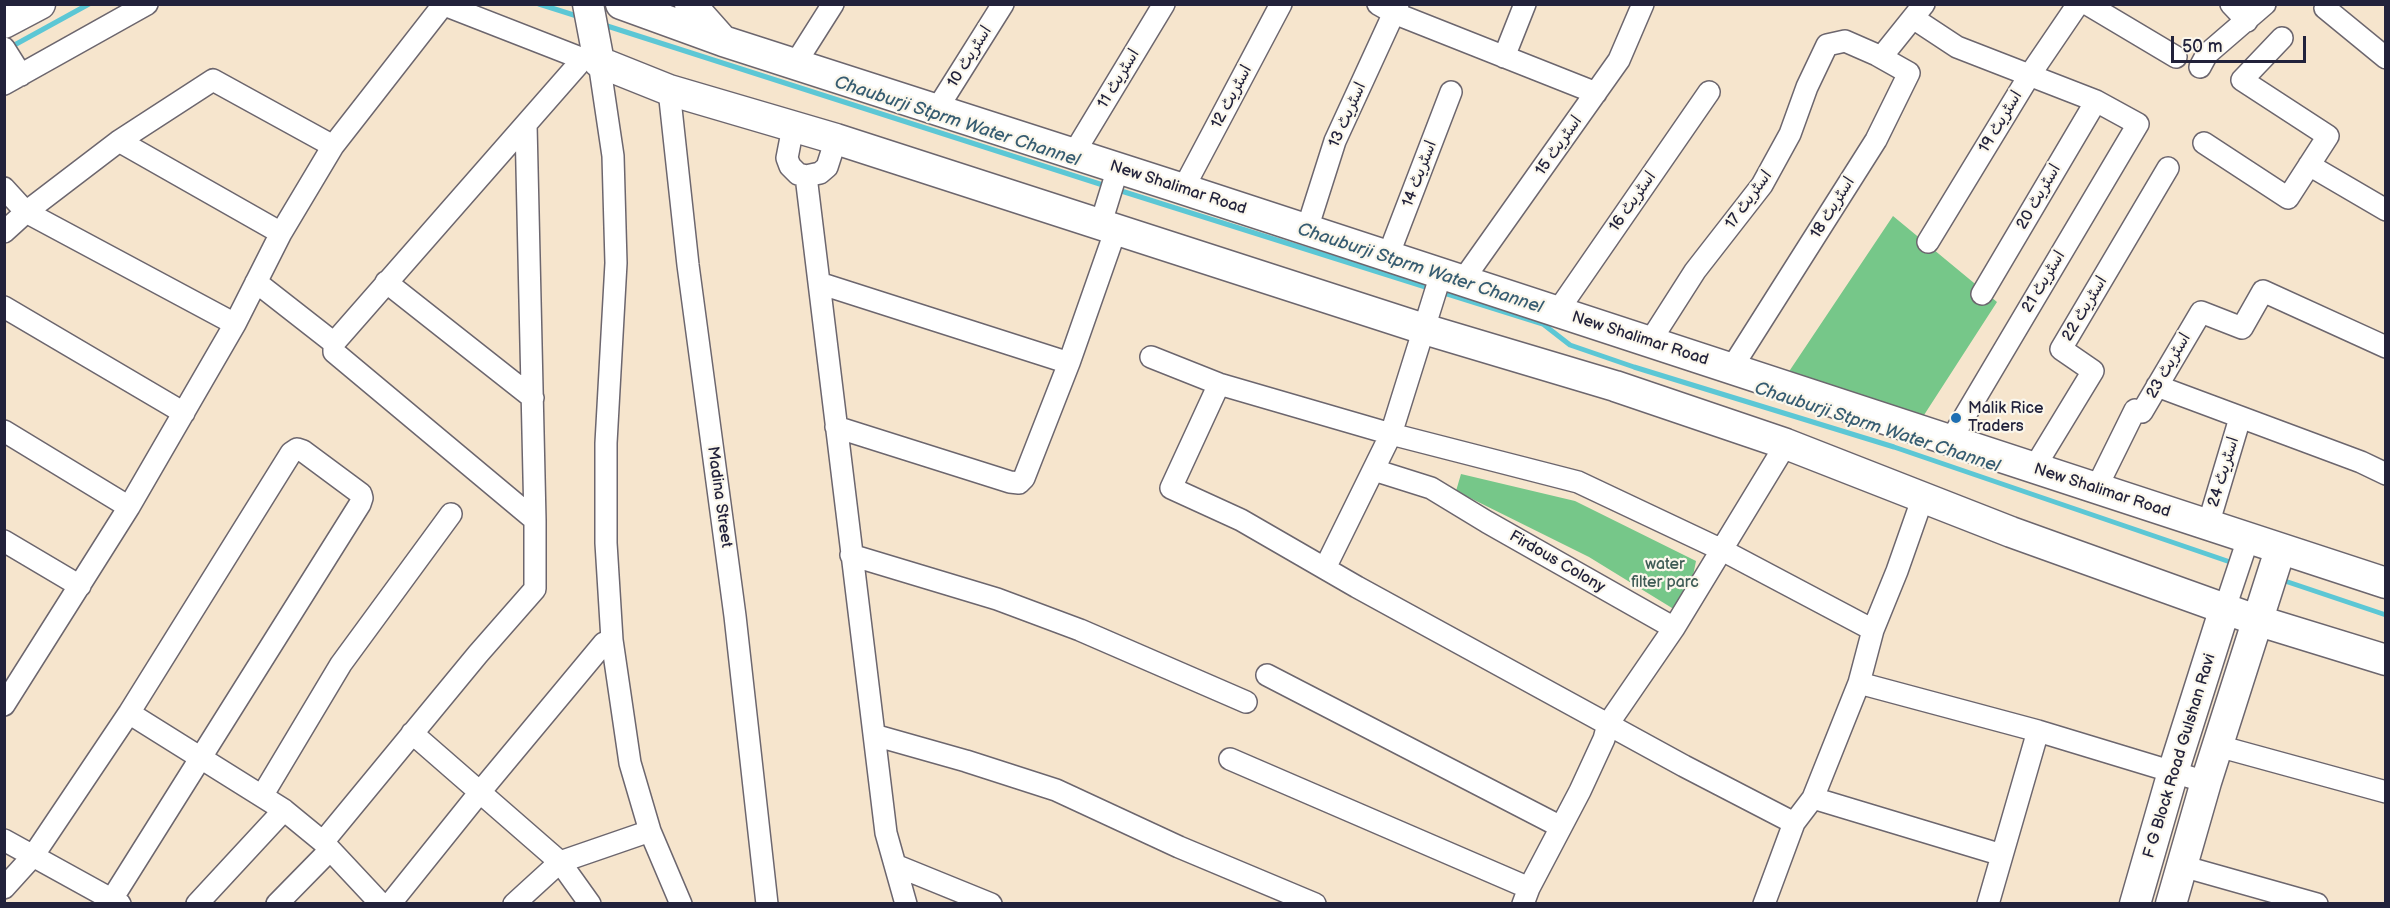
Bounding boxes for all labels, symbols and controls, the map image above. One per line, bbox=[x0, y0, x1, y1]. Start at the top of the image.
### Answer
street label: اسٹریٹ 10 bbox=[944, 23, 996, 91]
scale bar bbox=[2174, 24, 2309, 62]
text: 50 m bbox=[2182, 36, 2223, 57]
street label: اسٹریٹ 11 bbox=[1094, 46, 1144, 112]
street label: اسٹریٹ 12 bbox=[1207, 62, 1257, 132]
water label: Chauburji Stprm Water Channel bbox=[831, 72, 1083, 172]
street label: اسٹریٹ 13 bbox=[1325, 80, 1371, 150]
street label: اسٹریٹ 19 bbox=[1975, 88, 2027, 156]
street label: اسٹریٹ 15 bbox=[1531, 112, 1587, 180]
street label: اسٹریٹ 14 bbox=[1399, 138, 1441, 210]
street label: New Shalimar Road bbox=[1107, 157, 1249, 219]
street label: اسٹریٹ 20 bbox=[2013, 161, 2065, 233]
street label: اسٹریٹ 17 bbox=[1721, 167, 1777, 233]
street label: اسٹریٹ 16 bbox=[1605, 168, 1661, 236]
street label: اسٹریٹ 18 bbox=[1807, 174, 1859, 242]
water label: Chauburji Stprm Water Channel bbox=[1294, 219, 1546, 319]
street label: اسٹریٹ 21 bbox=[2018, 248, 2070, 316]
street label: اسٹریٹ 22 bbox=[2058, 273, 2112, 345]
street label: New Shalimar Road bbox=[1569, 308, 1711, 370]
street label: اسٹریٹ 23 bbox=[2143, 330, 2195, 402]
water label: Chauburji Stprm Water Channel bbox=[1751, 378, 2003, 478]
place label: Malik Rice Traders bbox=[1968, 399, 2043, 437]
marker: Malik Rice Traders bbox=[1949, 411, 1963, 425]
street label: اسٹریٹ 24 bbox=[2204, 435, 2244, 509]
street label: Madina Street bbox=[702, 445, 736, 549]
street label: New Shalimar Road bbox=[2031, 460, 2173, 522]
street label: Firdous Colony bbox=[1506, 527, 1608, 597]
park label: water filter parc bbox=[1631, 555, 1699, 593]
street label: F G Block Road Gulshan Ravi bbox=[2140, 651, 2220, 861]

